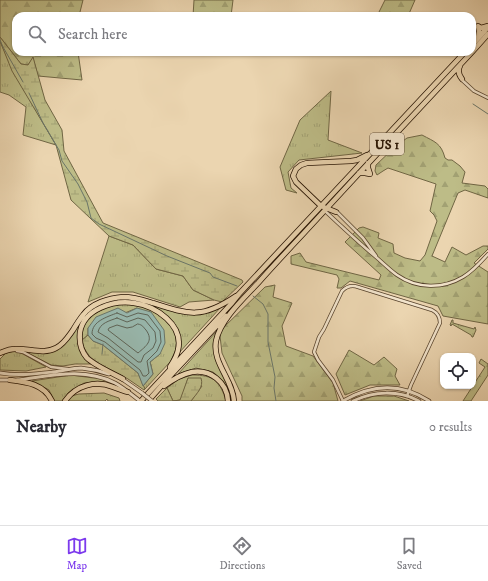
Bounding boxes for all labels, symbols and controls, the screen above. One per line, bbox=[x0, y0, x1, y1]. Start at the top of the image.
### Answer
search box bbox=[12, 12, 476, 56]
icon: search bbox=[26, 23, 48, 45]
text: Search here bbox=[58, 25, 127, 44]
road number: US 1 bbox=[370, 133, 404, 155]
map controls bbox=[440, 353, 476, 389]
button: locate bbox=[440, 353, 476, 389]
text: Nearby bbox=[16, 416, 66, 438]
text: 0 results bbox=[429, 419, 472, 435]
tab: Map bbox=[66, 535, 88, 573]
tab: Directions bbox=[220, 535, 265, 573]
tab: Saved bbox=[397, 535, 422, 573]

